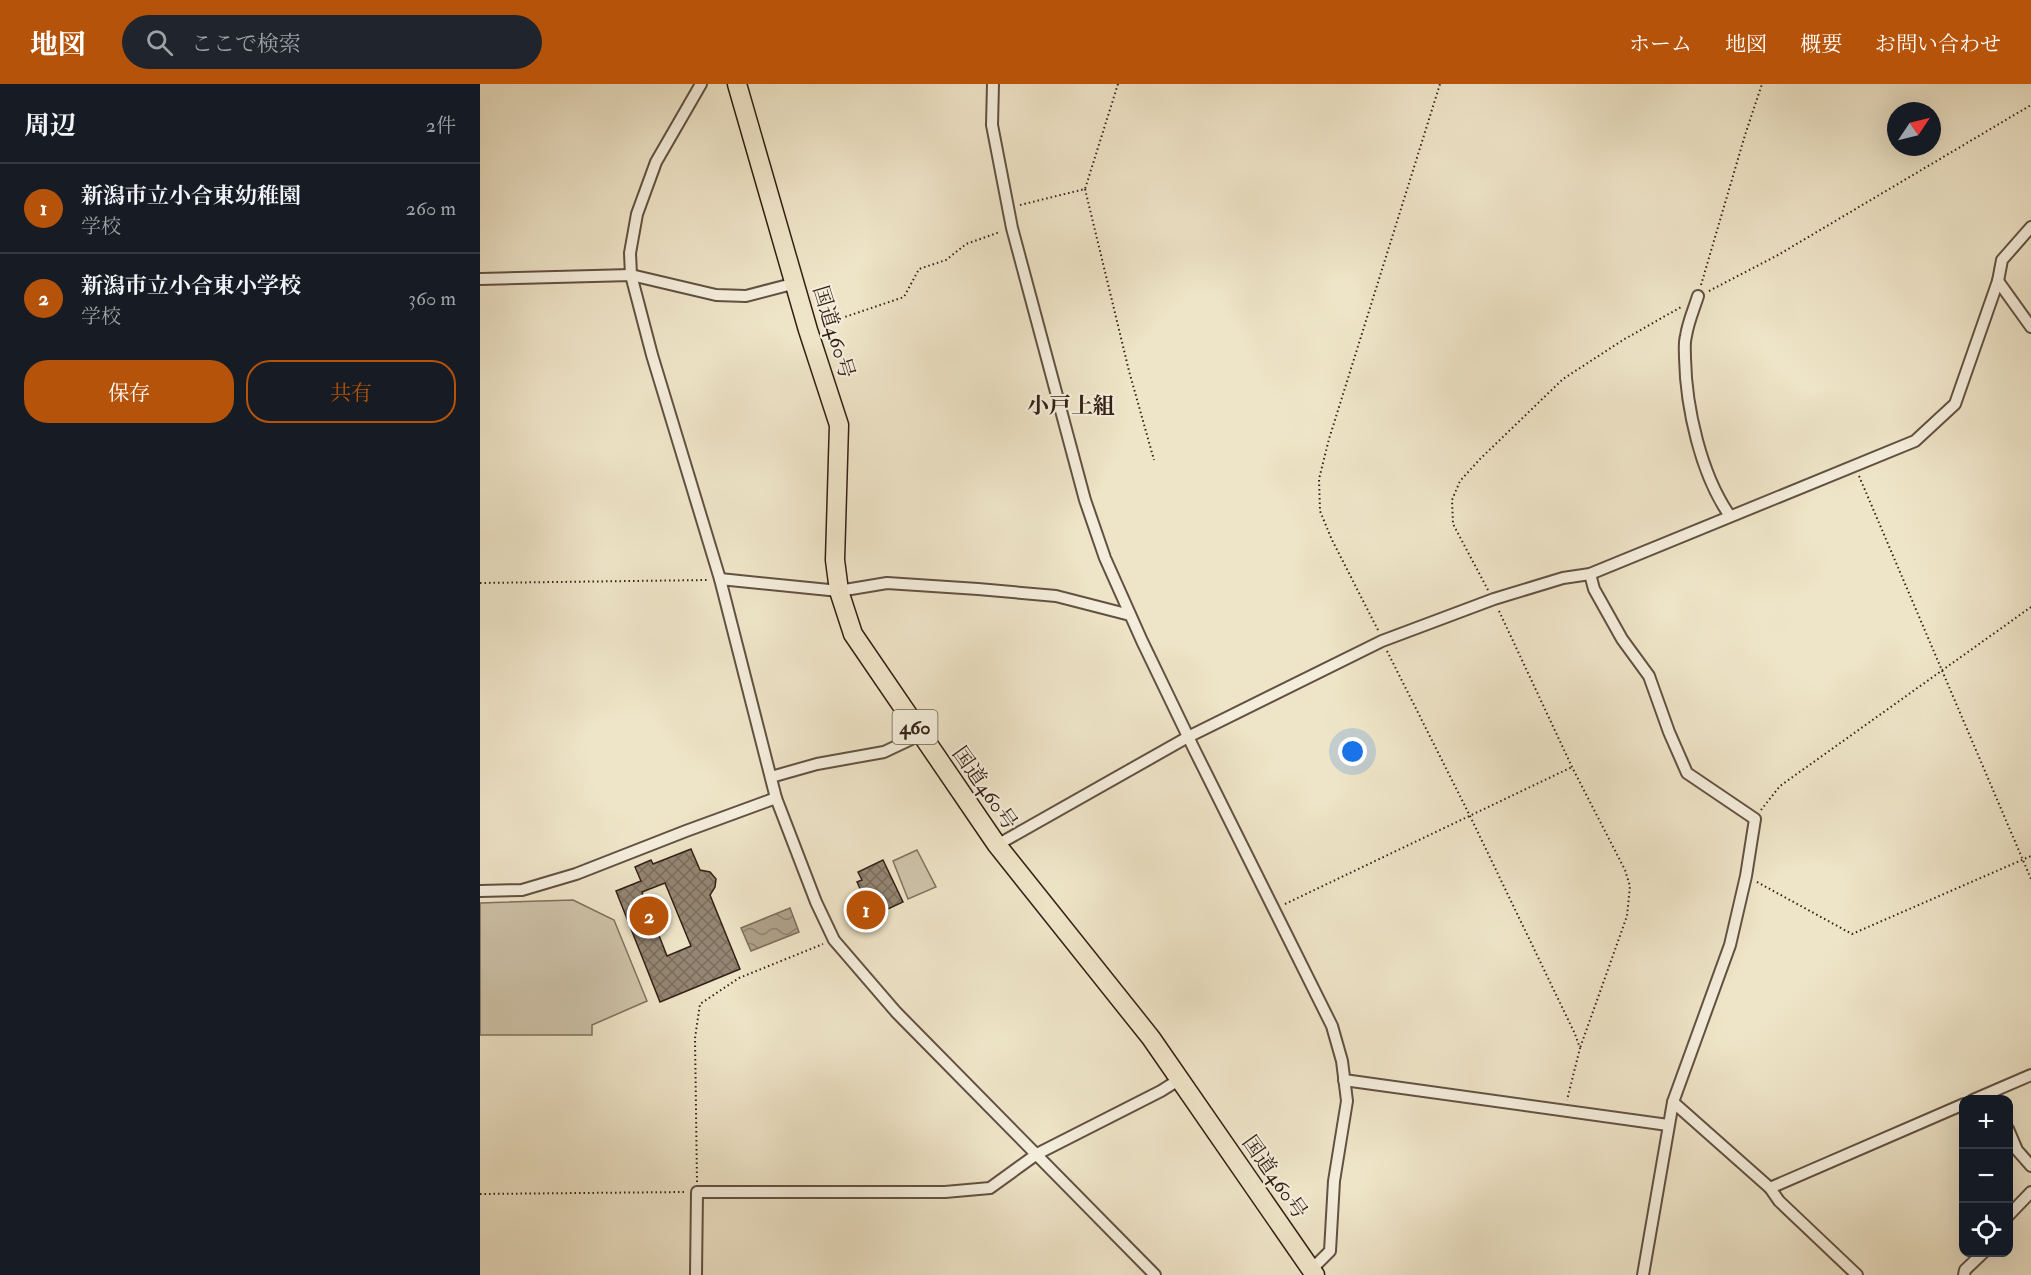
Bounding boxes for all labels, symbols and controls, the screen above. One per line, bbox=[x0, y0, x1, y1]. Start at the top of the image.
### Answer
search box bbox=[122, 15, 542, 69]
icon: search bbox=[143, 26, 176, 59]
text: 地図 bbox=[30, 28, 86, 63]
text: ここで検索 bbox=[191, 30, 301, 58]
text: ホーム bbox=[1629, 31, 1692, 58]
text: 地図 bbox=[1725, 31, 1767, 58]
text: 概要 bbox=[1800, 31, 1842, 58]
text: お問い合わせ bbox=[1875, 31, 2001, 58]
north arrow bbox=[1887, 102, 1941, 156]
text: 周辺 bbox=[24, 110, 76, 142]
text: 2件 bbox=[426, 113, 456, 138]
text: 新潟市立小合東幼稚園 bbox=[81, 182, 301, 210]
text: 1 bbox=[40, 196, 47, 221]
text: 260 m bbox=[406, 196, 456, 221]
text: 学校 bbox=[81, 214, 121, 239]
text: 新潟市立小合東小学校 bbox=[81, 272, 301, 300]
street label: 国道460号 bbox=[807, 282, 860, 382]
text: 2 bbox=[38, 286, 49, 311]
text: 360 m bbox=[408, 286, 456, 311]
text: 学校 bbox=[81, 304, 121, 329]
button: 保存 bbox=[24, 360, 234, 423]
button: 共有 bbox=[246, 360, 456, 423]
district label: 小戸上組 bbox=[1027, 392, 1115, 420]
road number: 460 bbox=[892, 710, 938, 744]
your location bbox=[1338, 737, 1367, 766]
street label: 国道460号 bbox=[946, 741, 1023, 835]
pin: 1 bbox=[846, 888, 886, 932]
pin: 2 bbox=[630, 894, 668, 938]
map controls bbox=[1959, 1095, 2013, 1257]
button: + bbox=[1959, 1095, 2013, 1149]
street label: 国道460号 bbox=[1236, 1130, 1313, 1224]
button: − bbox=[1959, 1149, 2013, 1203]
button: locate bbox=[1959, 1203, 2013, 1257]

